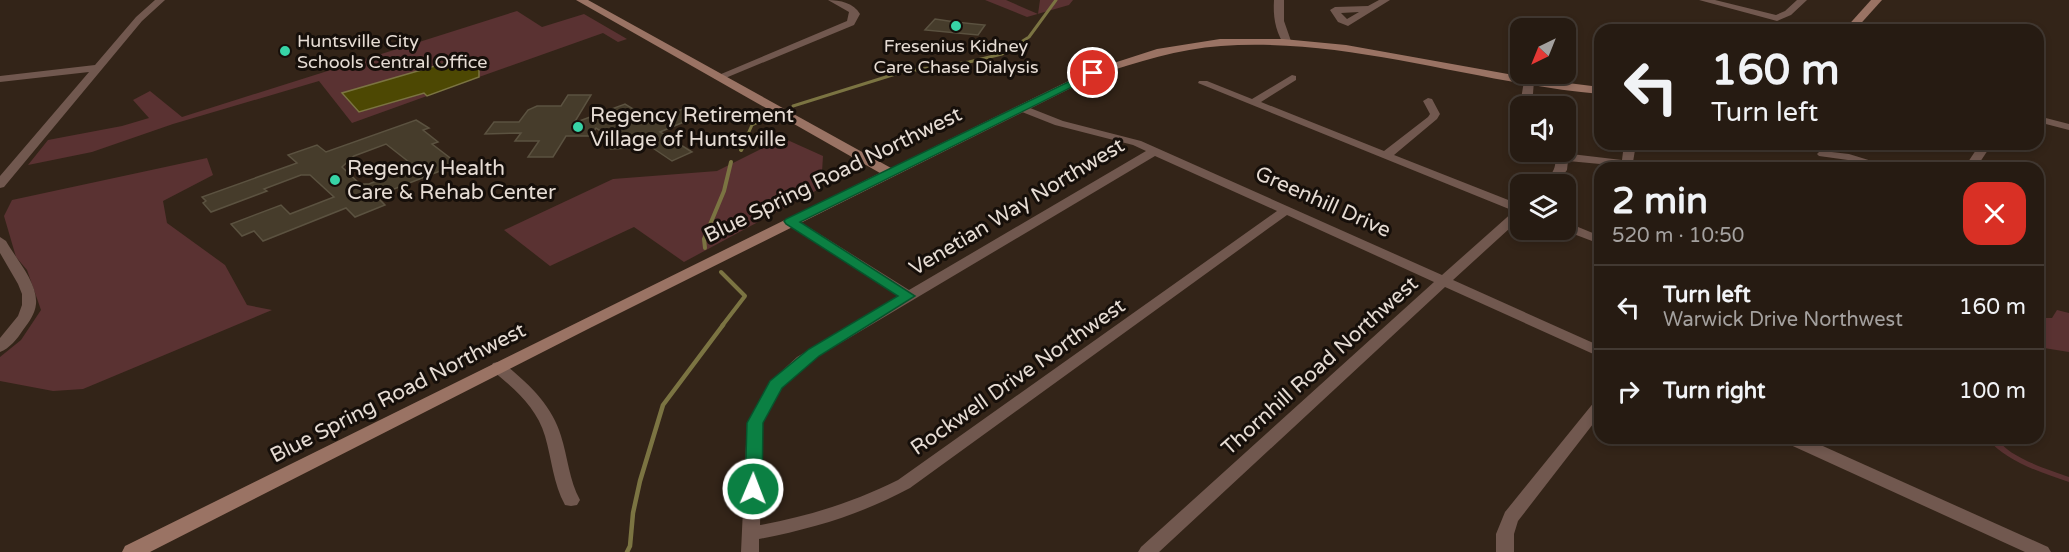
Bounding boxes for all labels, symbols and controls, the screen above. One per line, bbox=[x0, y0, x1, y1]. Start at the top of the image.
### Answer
north arrow bbox=[1510, 18, 1576, 84]
map controls bbox=[1510, 18, 1576, 240]
marker: Fresenius Kidney Care Chase Dialysis bbox=[949, 19, 963, 33]
place label: Huntsville City Schools Central Office bbox=[297, 30, 487, 73]
place label: Fresenius Kidney Care Chase Dialysis bbox=[873, 35, 1039, 78]
marker: Huntsville City Schools Central Office bbox=[278, 44, 292, 58]
text: 160 m bbox=[1711, 45, 1840, 96]
pin bbox=[1067, 47, 1118, 98]
icon: left bbox=[1612, 48, 1690, 126]
icon: arrive bbox=[1076, 56, 1109, 89]
button: sound bbox=[1510, 96, 1576, 162]
text: Turn left bbox=[1711, 96, 1818, 129]
street label: Blue Spring Road Northwest bbox=[700, 102, 966, 248]
place label: Regency Retirement Village of Huntsville bbox=[590, 103, 794, 152]
marker: Regency Retirement Village of Huntsville bbox=[571, 120, 585, 134]
street label: Venetian Way Northwest bbox=[905, 133, 1129, 281]
place label: Regency Health Care & Rehab Center bbox=[347, 156, 556, 205]
street label: Greenhill Drive bbox=[1251, 161, 1395, 243]
marker: Regency Health Care & Rehab Center bbox=[328, 173, 342, 187]
button: layers bbox=[1510, 174, 1576, 240]
text: 2 min bbox=[1612, 180, 1708, 223]
button: close bbox=[1963, 182, 2026, 245]
text: 520 m · 10:50 bbox=[1612, 224, 1744, 248]
street label: Thornhill Road Northwest bbox=[1217, 271, 1423, 461]
text: Turn left bbox=[1663, 282, 1751, 308]
icon: left bbox=[1612, 291, 1645, 324]
street label: Rockwell Drive Northwest bbox=[906, 293, 1130, 461]
text: 160 m bbox=[1959, 294, 2026, 320]
text: Warwick Drive Northwest bbox=[1663, 308, 1903, 332]
street label: Blue Spring Road Northwest bbox=[266, 318, 530, 468]
icon: right bbox=[1612, 375, 1645, 408]
text: Turn right bbox=[1663, 378, 1765, 404]
text: 100 m bbox=[1959, 378, 2026, 404]
position arrow bbox=[721, 457, 785, 521]

